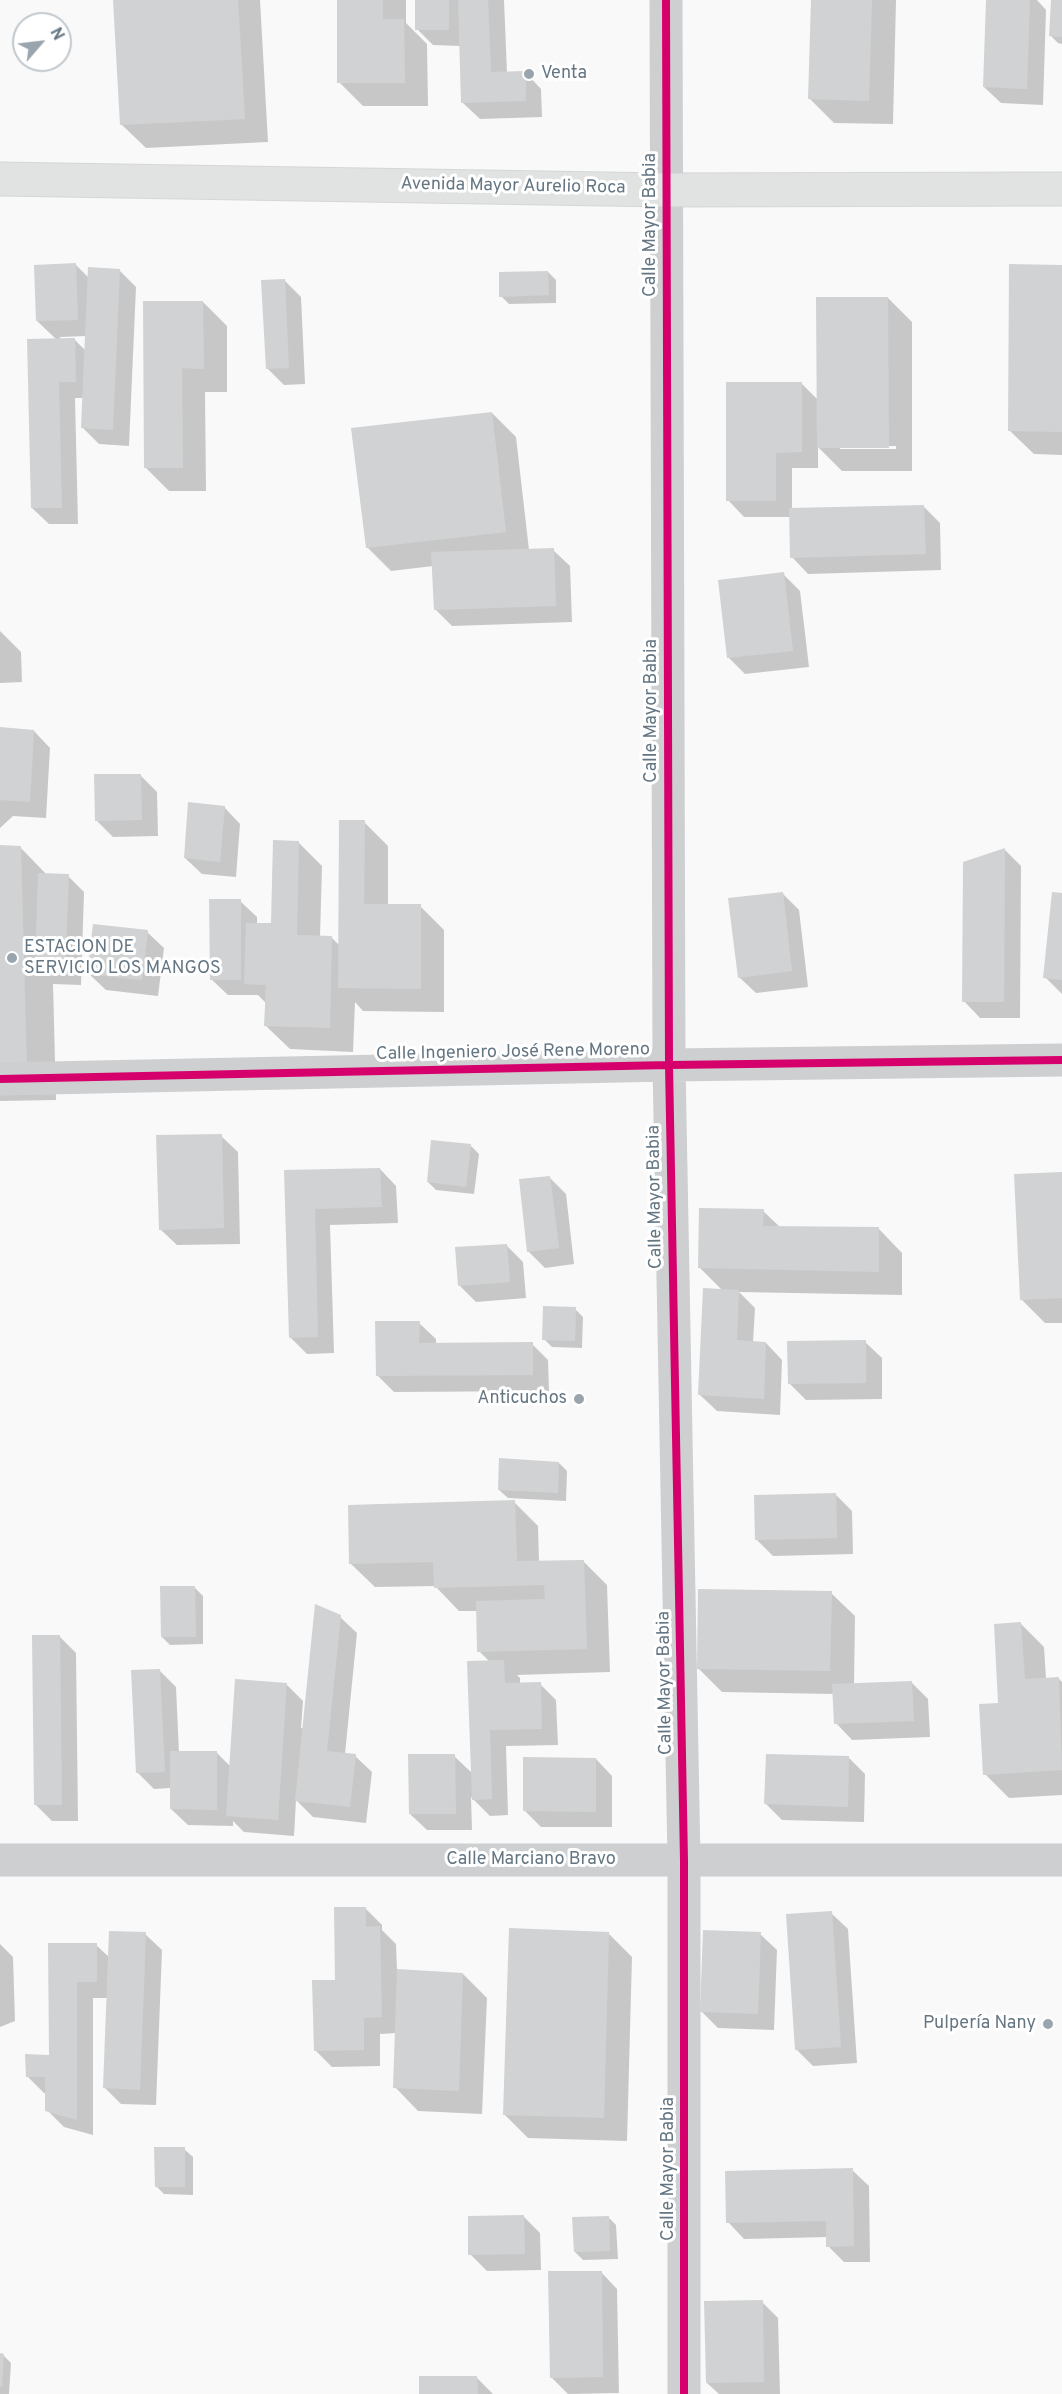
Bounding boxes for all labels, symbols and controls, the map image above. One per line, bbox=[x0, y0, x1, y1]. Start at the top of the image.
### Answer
north arrow bbox=[12, 12, 72, 72]
text: N bbox=[45, 25, 68, 44]
place label: Venta bbox=[541, 63, 587, 85]
marker: Venta bbox=[522, 67, 536, 81]
street label: Calle Mayor Babia bbox=[640, 153, 662, 297]
street label: Avenida Mayor Aurelio Roca bbox=[400, 174, 626, 200]
street label: Calle Mayor Babia bbox=[641, 639, 663, 783]
place label: ESTACION DE SERVICIO LOS MANGOS bbox=[24, 937, 221, 980]
marker: ESTACION DE SERVICIO LOS MANGOS bbox=[5, 951, 19, 965]
street label: Calle Ingeniero José Rene Moreno bbox=[376, 1040, 650, 1066]
street label: Calle Mayor Babia bbox=[644, 1125, 668, 1269]
place label: Anticuchos bbox=[477, 1388, 567, 1410]
marker: Anticuchos bbox=[572, 1392, 586, 1406]
street label: Calle Mayor Babia bbox=[654, 1611, 678, 1755]
street label: Calle Marciano Bravo bbox=[446, 1849, 616, 1871]
place label: Pulpería Nany bbox=[923, 2013, 1036, 2035]
marker: Pulpería Nany bbox=[1041, 2017, 1055, 2031]
street label: Calle Mayor Babia bbox=[658, 2097, 680, 2241]

